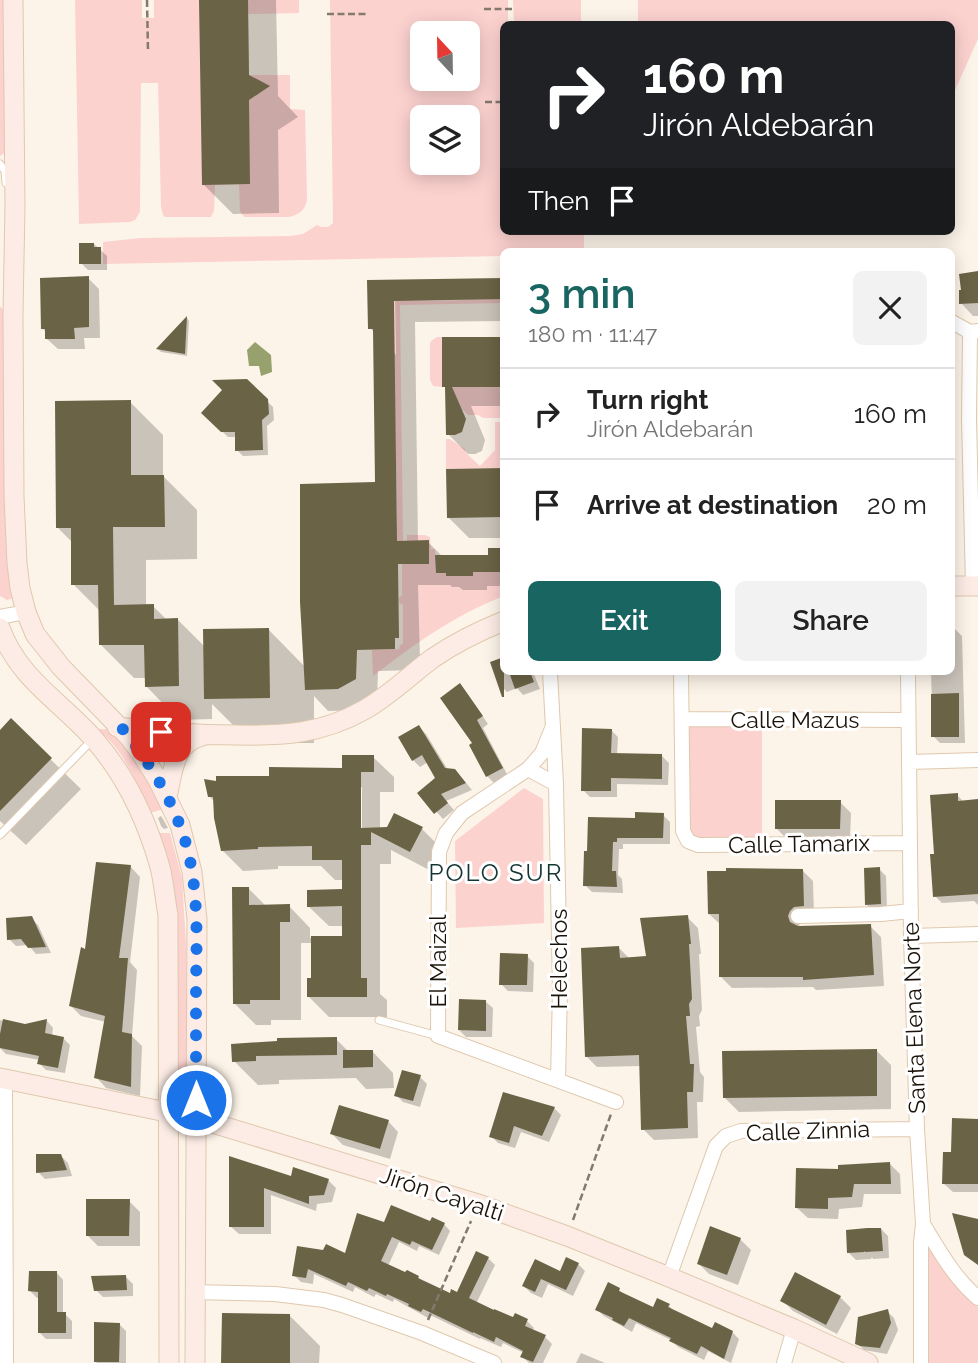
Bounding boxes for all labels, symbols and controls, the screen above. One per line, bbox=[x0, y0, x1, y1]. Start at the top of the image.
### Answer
north arrow bbox=[410, 21, 480, 91]
map controls bbox=[410, 21, 480, 175]
text: 160 m bbox=[643, 47, 784, 104]
icon: right bbox=[528, 49, 619, 140]
button: layers bbox=[410, 105, 480, 175]
text: Jirón Aldebarán bbox=[643, 106, 874, 143]
icon: arrive bbox=[603, 182, 641, 220]
text: Then bbox=[528, 186, 589, 216]
text: 3 min bbox=[528, 269, 636, 318]
button: close bbox=[853, 271, 927, 345]
text: 180 m · 11:47 bbox=[528, 320, 657, 347]
text: Turn right bbox=[587, 385, 708, 415]
icon: right bbox=[528, 395, 566, 433]
text: 160 m bbox=[854, 399, 927, 429]
text: Jirón Aldebarán bbox=[587, 415, 753, 442]
icon: arrive bbox=[528, 486, 566, 524]
text: Arrive at destination bbox=[587, 490, 838, 520]
text: 20 m bbox=[867, 490, 927, 520]
button: Exit bbox=[528, 581, 721, 661]
button: Share bbox=[735, 581, 927, 661]
pin bbox=[131, 702, 191, 762]
street label: Calle Mazus bbox=[731, 706, 859, 733]
icon: arrive bbox=[142, 713, 180, 751]
street label: Calle Tamarix bbox=[728, 829, 871, 858]
district label: POLO SUR bbox=[429, 858, 563, 887]
street label: Helechos bbox=[545, 909, 572, 1009]
street label: El Maizal bbox=[424, 914, 451, 1008]
street label: Santa Elena Norte bbox=[897, 922, 930, 1114]
position arrow bbox=[159, 1063, 233, 1137]
street label: Calle Zinnia bbox=[746, 1115, 870, 1146]
street label: Jirón Cayalti bbox=[377, 1161, 507, 1226]

